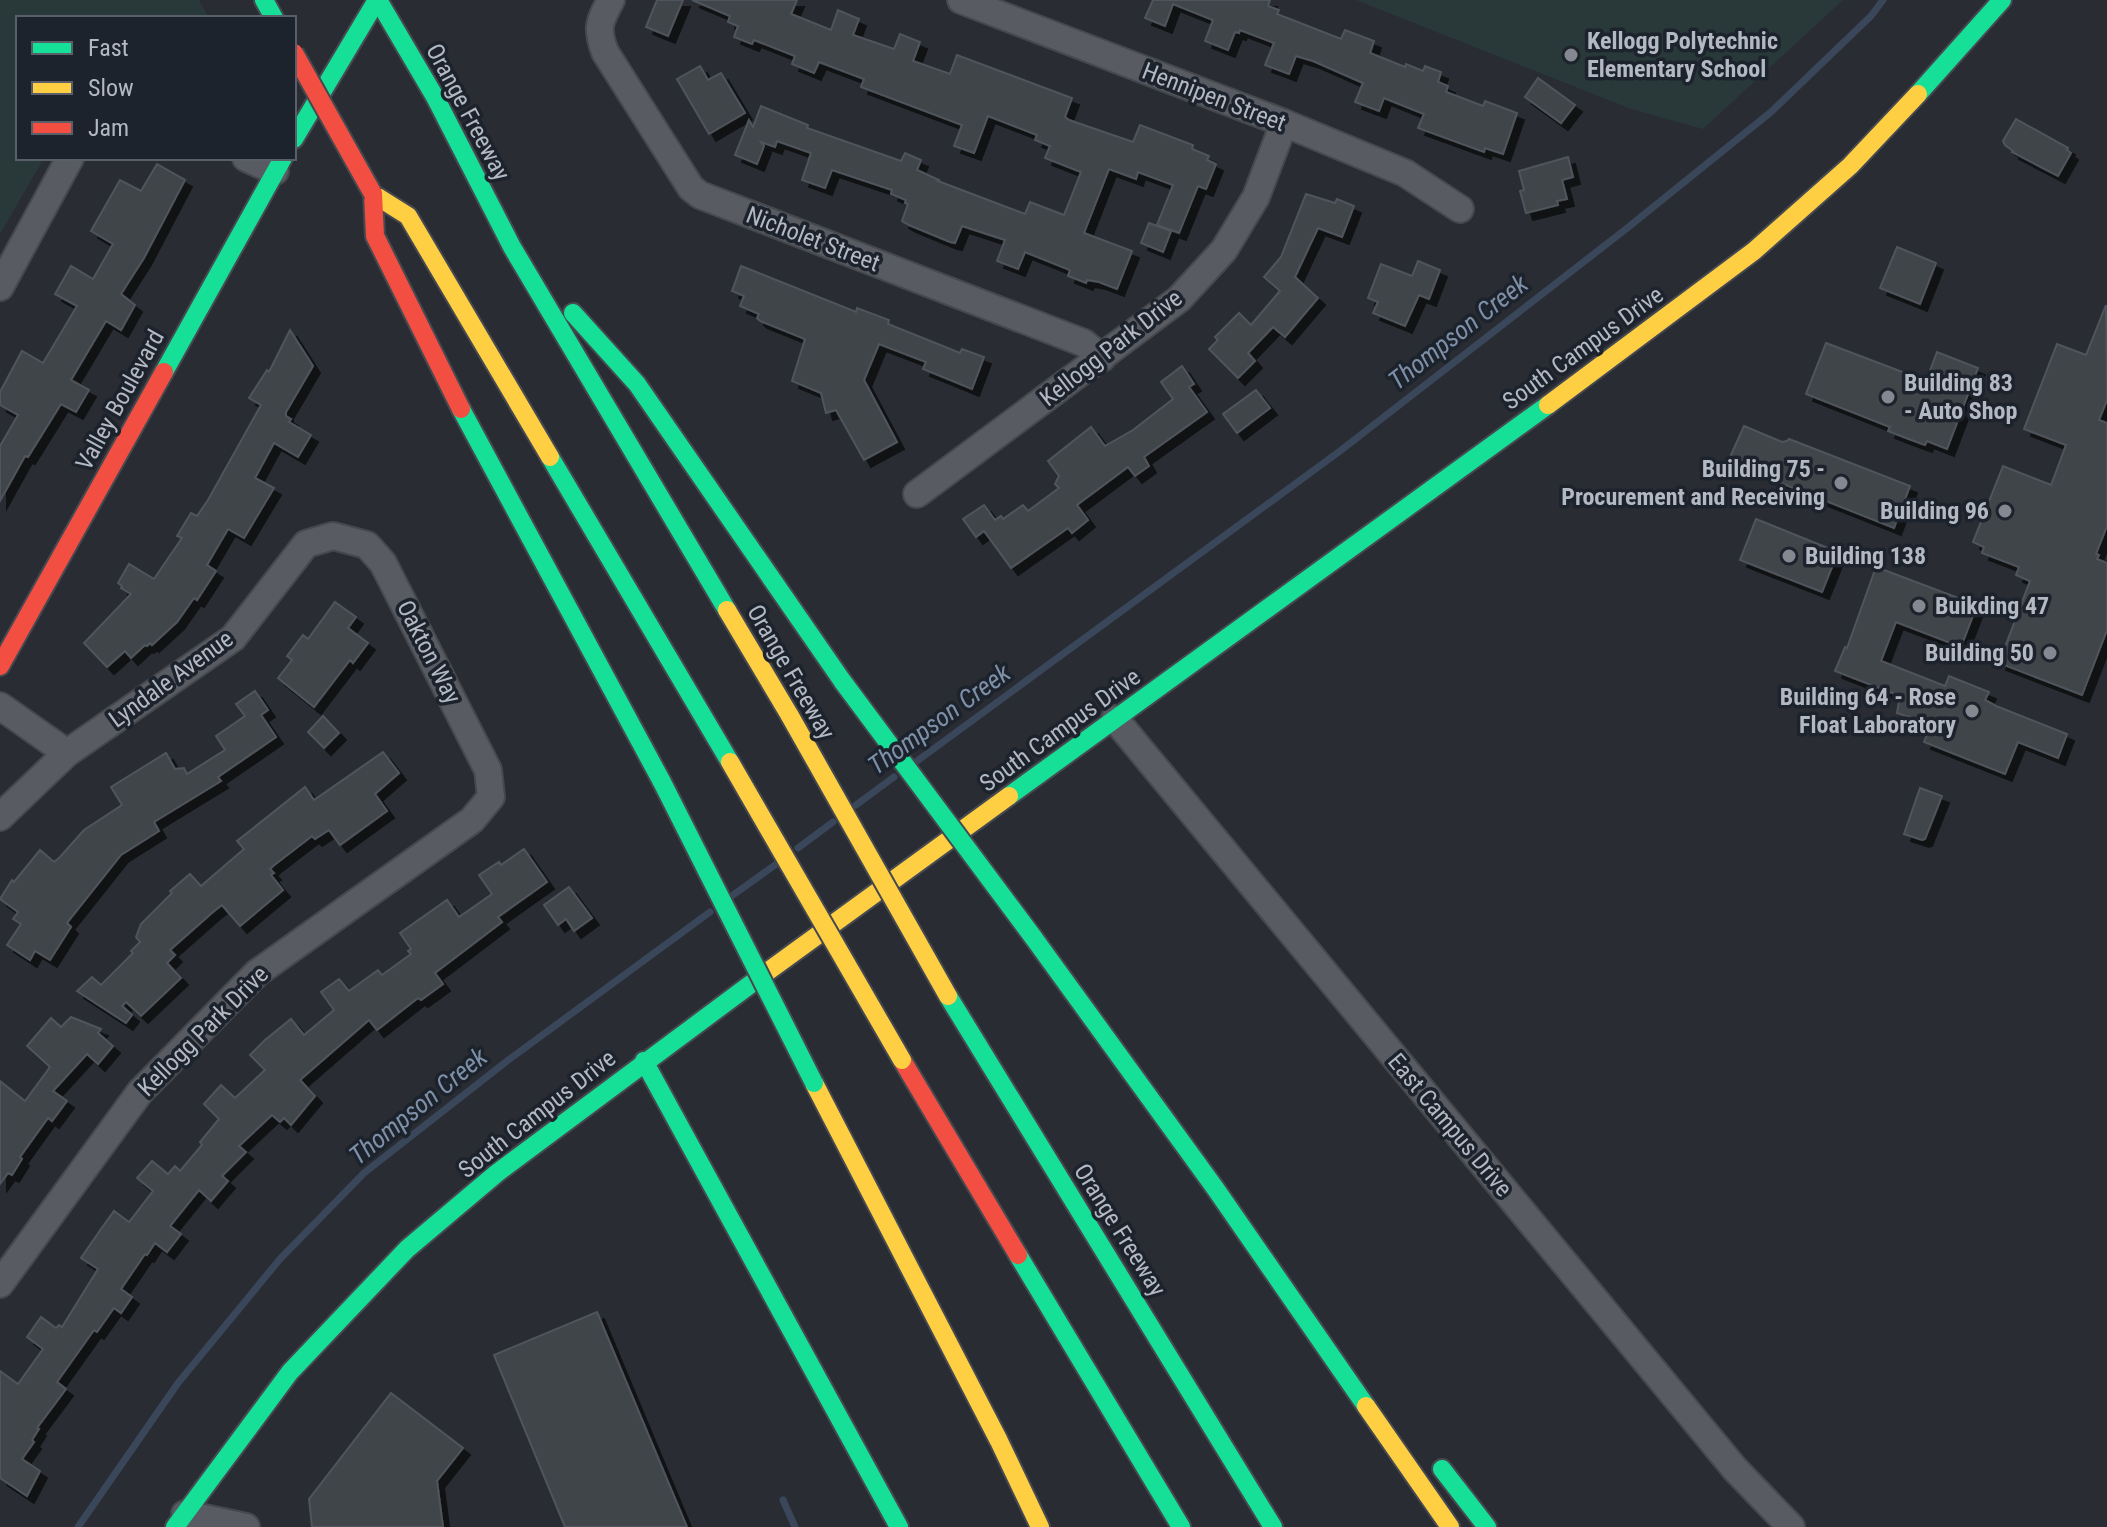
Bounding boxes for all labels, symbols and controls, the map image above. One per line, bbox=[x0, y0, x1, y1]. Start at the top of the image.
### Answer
legend bbox=[16, 16, 296, 160]
place label: Kellogg Polytechnic Elementary School bbox=[1587, 27, 1778, 83]
text: Fast bbox=[88, 34, 129, 62]
street label: Orange Freeway bbox=[420, 39, 516, 185]
marker: Kellogg Polytechnic Elementary School bbox=[1562, 46, 1580, 64]
street label: Hennipen Street bbox=[1138, 57, 1290, 137]
text: Slow bbox=[88, 74, 134, 102]
text: Jam bbox=[88, 114, 129, 142]
street label: Nicholet Street bbox=[742, 201, 884, 277]
water label: Thompson Creek bbox=[1382, 268, 1534, 396]
street label: South Campus Drive bbox=[1497, 280, 1669, 416]
street label: Kellogg Park Drive bbox=[1034, 284, 1188, 412]
street label: Valley Boulevard bbox=[70, 325, 170, 475]
place label: Building 83 - Auto Shop bbox=[1904, 369, 2017, 425]
marker: Building 83 - Auto Shop bbox=[1879, 388, 1897, 406]
place label: Building 75 - Procurement and Receiving bbox=[1561, 455, 1825, 511]
marker: Building 75 - Procurement and Receiving bbox=[1832, 474, 1850, 492]
place label: Building 96 bbox=[1880, 497, 1989, 525]
marker: Building 96 bbox=[1996, 502, 2014, 520]
place label: Building 138 bbox=[1805, 542, 1926, 570]
marker: Building 138 bbox=[1780, 547, 1798, 565]
place label: Buikding 47 bbox=[1935, 592, 2049, 620]
street label: Oakton Way bbox=[391, 596, 467, 708]
marker: Buikding 47 bbox=[1910, 597, 1928, 615]
street label: Orange Freeway bbox=[741, 600, 841, 744]
street label: Lyndale Avenue bbox=[104, 625, 238, 733]
place label: Building 50 bbox=[1925, 639, 2034, 667]
marker: Building 50 bbox=[2041, 644, 2059, 662]
water label: Thompson Creek bbox=[862, 657, 1016, 781]
street label: South Campus Drive bbox=[974, 662, 1146, 798]
place label: Building 64 - Rose Float Laboratory bbox=[1780, 683, 1956, 739]
marker: Building 64 - Rose Float Laboratory bbox=[1963, 702, 1981, 720]
street label: Kellogg Park Drive bbox=[132, 960, 274, 1102]
water label: Thompson Creek bbox=[343, 1041, 493, 1171]
street label: South Campus Drive bbox=[453, 1044, 621, 1184]
street label: East Campus Drive bbox=[1382, 1048, 1518, 1202]
street label: Orange Freeway bbox=[1068, 1159, 1172, 1301]

